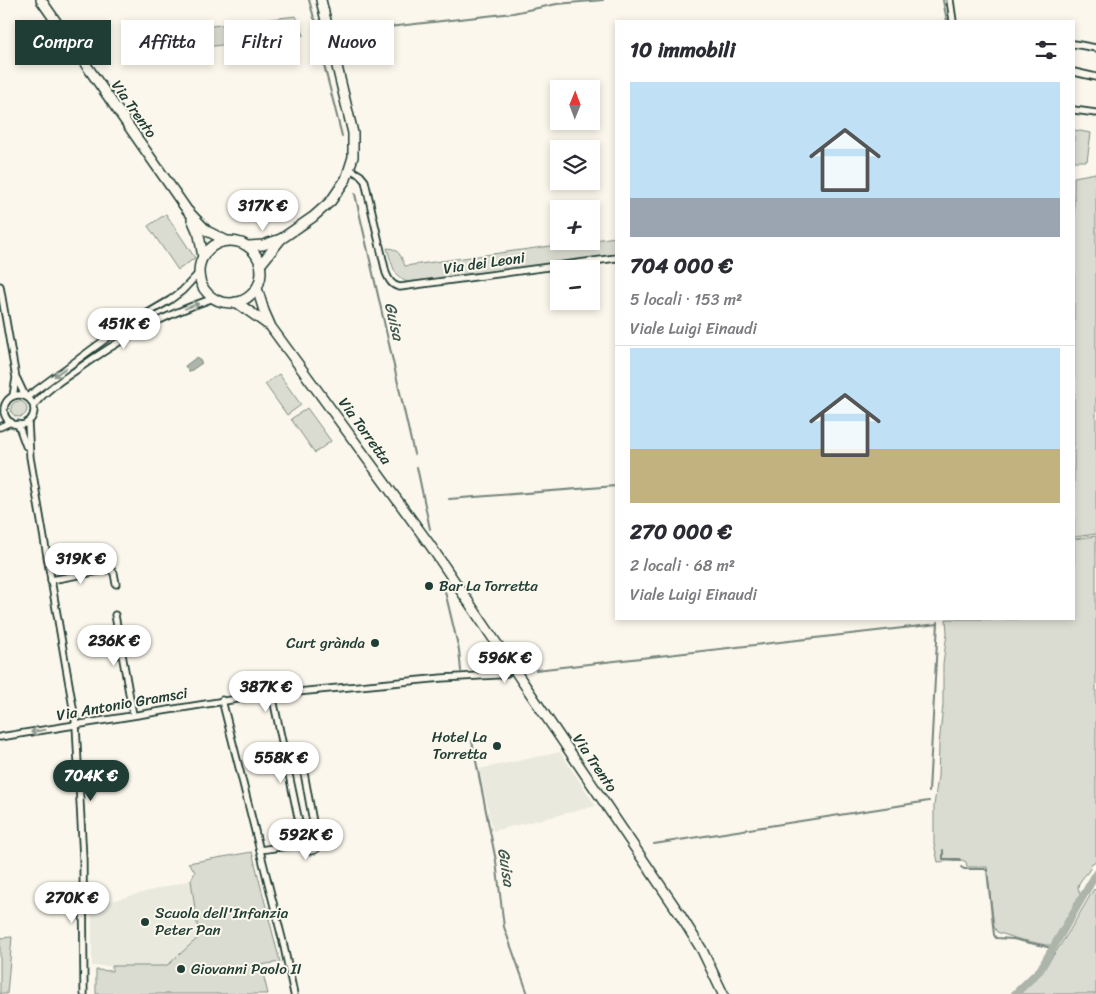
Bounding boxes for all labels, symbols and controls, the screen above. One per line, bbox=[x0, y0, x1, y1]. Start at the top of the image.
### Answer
chip: Compra bbox=[15, 20, 111, 65]
chip: Affitta bbox=[121, 20, 214, 65]
chip: Filtri bbox=[224, 20, 300, 65]
chip: Nuovo bbox=[310, 20, 394, 65]
text: 10 immobili bbox=[630, 31, 735, 69]
icon: filters bbox=[1032, 36, 1060, 64]
street label: Via Trento bbox=[104, 74, 164, 144]
north arrow bbox=[550, 80, 600, 130]
map controls bbox=[550, 80, 600, 310]
icon: home bbox=[800, 115, 890, 205]
button: layers bbox=[550, 140, 600, 190]
pin: 317K € bbox=[222, 190, 304, 232]
text: 317K € bbox=[238, 191, 288, 220]
button: + bbox=[550, 200, 600, 250]
street label: Via dei Leoni bbox=[442, 244, 527, 282]
text: 704 000 € bbox=[630, 247, 733, 285]
button: − bbox=[550, 260, 600, 310]
text: 5 locali · 153 m² bbox=[630, 285, 742, 314]
water label: Guisa bbox=[376, 299, 413, 345]
one-way arrow bbox=[184, 301, 200, 310]
pin: 451K € bbox=[83, 308, 165, 350]
text: 451K € bbox=[98, 309, 150, 338]
text: Viale Luigi Einaudi bbox=[630, 314, 757, 343]
one-way arrow bbox=[54, 366, 67, 377]
icon: home bbox=[800, 380, 890, 470]
street label: Via Torretta bbox=[331, 392, 399, 471]
text: 270 000 € bbox=[630, 513, 732, 551]
pin: 319K € bbox=[40, 542, 122, 585]
text: 319K € bbox=[56, 544, 106, 573]
text: 2 locali · 68 m² bbox=[630, 551, 735, 580]
place label: Bar La Torretta bbox=[439, 573, 538, 599]
marker: Bar La Torretta bbox=[423, 580, 435, 592]
text: Viale Luigi Einaudi bbox=[630, 580, 757, 609]
pin: 236K € bbox=[73, 624, 155, 667]
text: 236K € bbox=[88, 626, 140, 655]
place label: Curt grànda bbox=[286, 630, 365, 656]
marker: Curt grànda bbox=[369, 637, 381, 649]
pin: 596K € bbox=[464, 642, 546, 684]
text: 596K € bbox=[478, 643, 532, 672]
pin: 387K € bbox=[225, 670, 307, 713]
text: 387K € bbox=[240, 672, 292, 701]
street label: Via Antonio Gramsci bbox=[54, 680, 190, 728]
place label: Hotel La Torretta bbox=[432, 724, 487, 767]
one-way arrow bbox=[30, 726, 46, 736]
street label: Via Trento bbox=[566, 728, 625, 798]
marker: Hotel La Torretta bbox=[491, 740, 503, 752]
pin: 558K € bbox=[240, 742, 322, 784]
text: 558K € bbox=[254, 743, 308, 772]
pin: 704K € bbox=[50, 760, 132, 802]
text: 704K € bbox=[64, 761, 118, 790]
pin: 592K € bbox=[265, 818, 347, 861]
text: 592K € bbox=[279, 820, 333, 849]
water label: Guisa bbox=[489, 846, 524, 890]
pin: 270K € bbox=[31, 882, 113, 924]
text: 270K € bbox=[46, 883, 99, 912]
place label: Scuola dell'Infanzia Peter Pan bbox=[155, 900, 289, 943]
marker: Scuola dell'Infanzia Peter Pan bbox=[139, 916, 151, 928]
place label: Giovanni Paolo II bbox=[191, 956, 302, 982]
marker: Giovanni Paolo II bbox=[175, 963, 187, 975]

